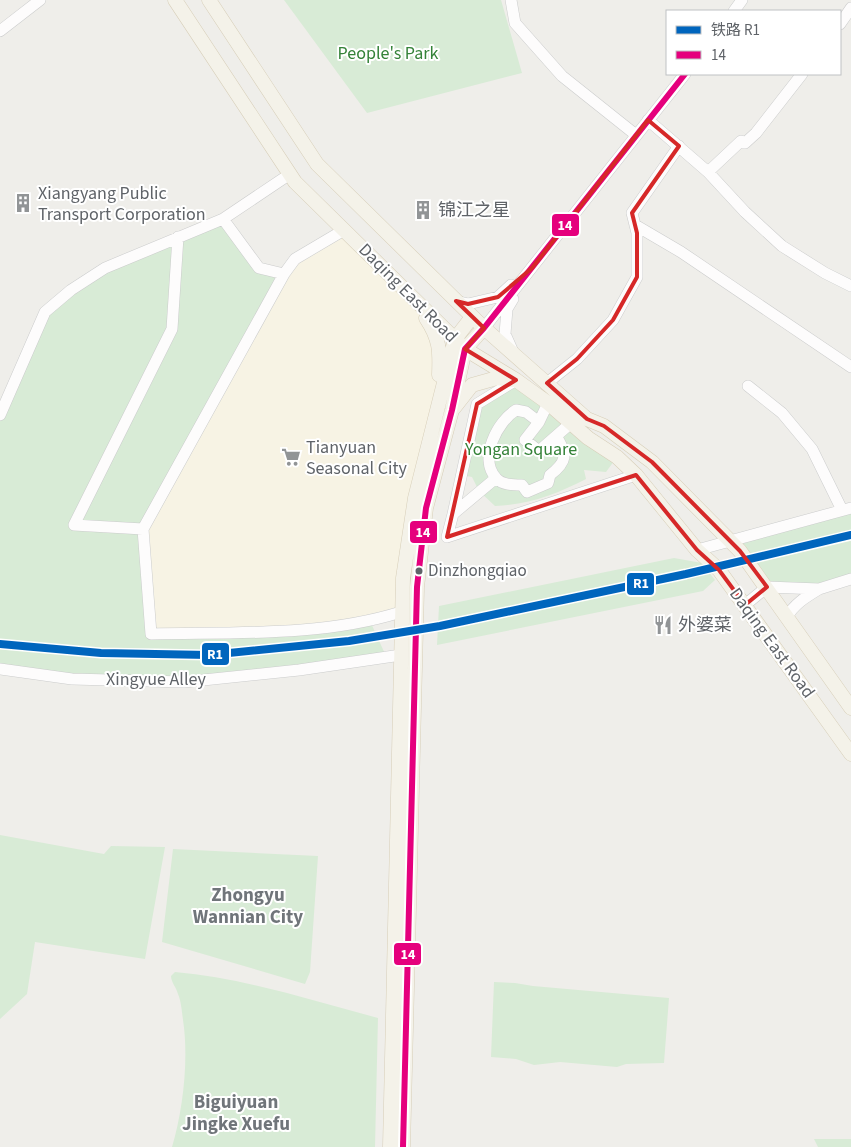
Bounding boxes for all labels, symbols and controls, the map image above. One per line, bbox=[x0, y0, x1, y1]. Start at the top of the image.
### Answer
legend bbox=[666, 10, 841, 75]
text: 铁路 R1 bbox=[711, 20, 760, 41]
park label: People's Park bbox=[338, 41, 439, 66]
text: 14 bbox=[711, 45, 726, 66]
place label: Xiangyang Public Transport Corporation bbox=[38, 181, 206, 227]
building icon: Xiangyang Public Transport Corporation bbox=[12, 192, 34, 214]
place label: 锦江之星 bbox=[438, 198, 510, 223]
building icon: 锦江之星 bbox=[412, 199, 434, 221]
line badge: 14 bbox=[551, 213, 580, 237]
text: 14 bbox=[558, 216, 573, 236]
street label: Daqing East Road bbox=[353, 238, 463, 348]
place label: Tianyuan Seasonal City bbox=[306, 435, 408, 481]
park label: Yongan Square bbox=[464, 437, 577, 462]
supermarket icon: Tianyuan Seasonal City bbox=[280, 446, 302, 468]
line badge: 14 bbox=[409, 520, 438, 544]
text: 14 bbox=[416, 523, 431, 543]
place label: Dinzhongqiao bbox=[428, 559, 527, 583]
marker: Dinzhongqiao bbox=[414, 566, 424, 576]
line badge: R1 bbox=[626, 572, 655, 596]
text: R1 bbox=[633, 574, 649, 594]
street label: Daqing East Road bbox=[723, 583, 821, 703]
place label: 外婆菜 bbox=[678, 613, 732, 638]
restaurant icon: 外婆菜 bbox=[652, 614, 674, 636]
line badge: R1 bbox=[201, 642, 230, 666]
text: R1 bbox=[207, 645, 223, 665]
street label: Xingyue Alley bbox=[106, 667, 207, 692]
district label: Zhongyu Wannian City bbox=[193, 882, 303, 931]
line badge: 14 bbox=[393, 942, 422, 966]
text: 14 bbox=[401, 945, 416, 965]
district label: Biguiyuan Jingke Xuefu bbox=[182, 1089, 290, 1138]

